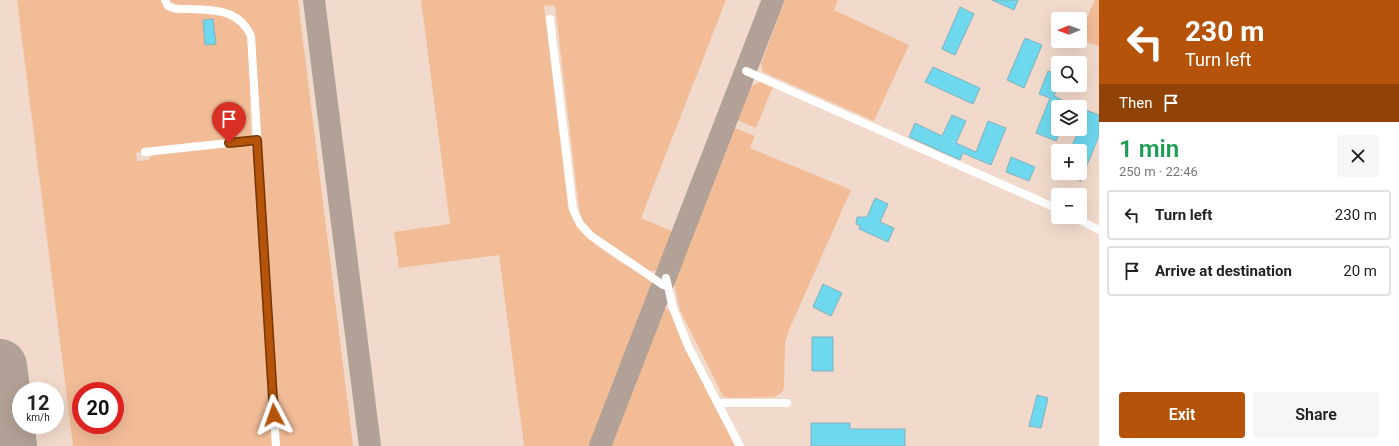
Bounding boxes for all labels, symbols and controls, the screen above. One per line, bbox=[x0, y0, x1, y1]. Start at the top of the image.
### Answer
north arrow bbox=[1051, 12, 1087, 48]
map controls bbox=[1051, 12, 1087, 224]
text: 230 m bbox=[1185, 15, 1264, 48]
icon: left bbox=[1119, 16, 1171, 68]
text: Turn left bbox=[1185, 49, 1251, 70]
button: search bbox=[1051, 56, 1087, 92]
icon: arrive bbox=[1160, 92, 1182, 114]
text: Then bbox=[1119, 94, 1152, 112]
button: layers bbox=[1051, 100, 1087, 136]
pin bbox=[212, 102, 246, 143]
icon: arrive bbox=[218, 108, 240, 130]
text: 1 min bbox=[1119, 135, 1179, 163]
button: close bbox=[1337, 135, 1379, 177]
button: + bbox=[1051, 144, 1087, 180]
text: 250 m · 22:46 bbox=[1119, 164, 1198, 179]
button: − bbox=[1051, 188, 1087, 224]
icon: left bbox=[1121, 204, 1143, 226]
text: Turn left bbox=[1155, 206, 1212, 224]
text: 230 m bbox=[1335, 206, 1377, 224]
icon: arrive bbox=[1121, 260, 1143, 282]
text: Arrive at destination bbox=[1155, 262, 1292, 280]
text: 20 m bbox=[1343, 262, 1377, 280]
speed limit sign: 20 bbox=[72, 382, 124, 434]
text: 12 bbox=[27, 391, 49, 415]
button: Exit bbox=[1119, 392, 1245, 438]
button: Share bbox=[1253, 392, 1379, 438]
position arrow bbox=[253, 394, 295, 436]
text: km/h bbox=[26, 412, 50, 423]

